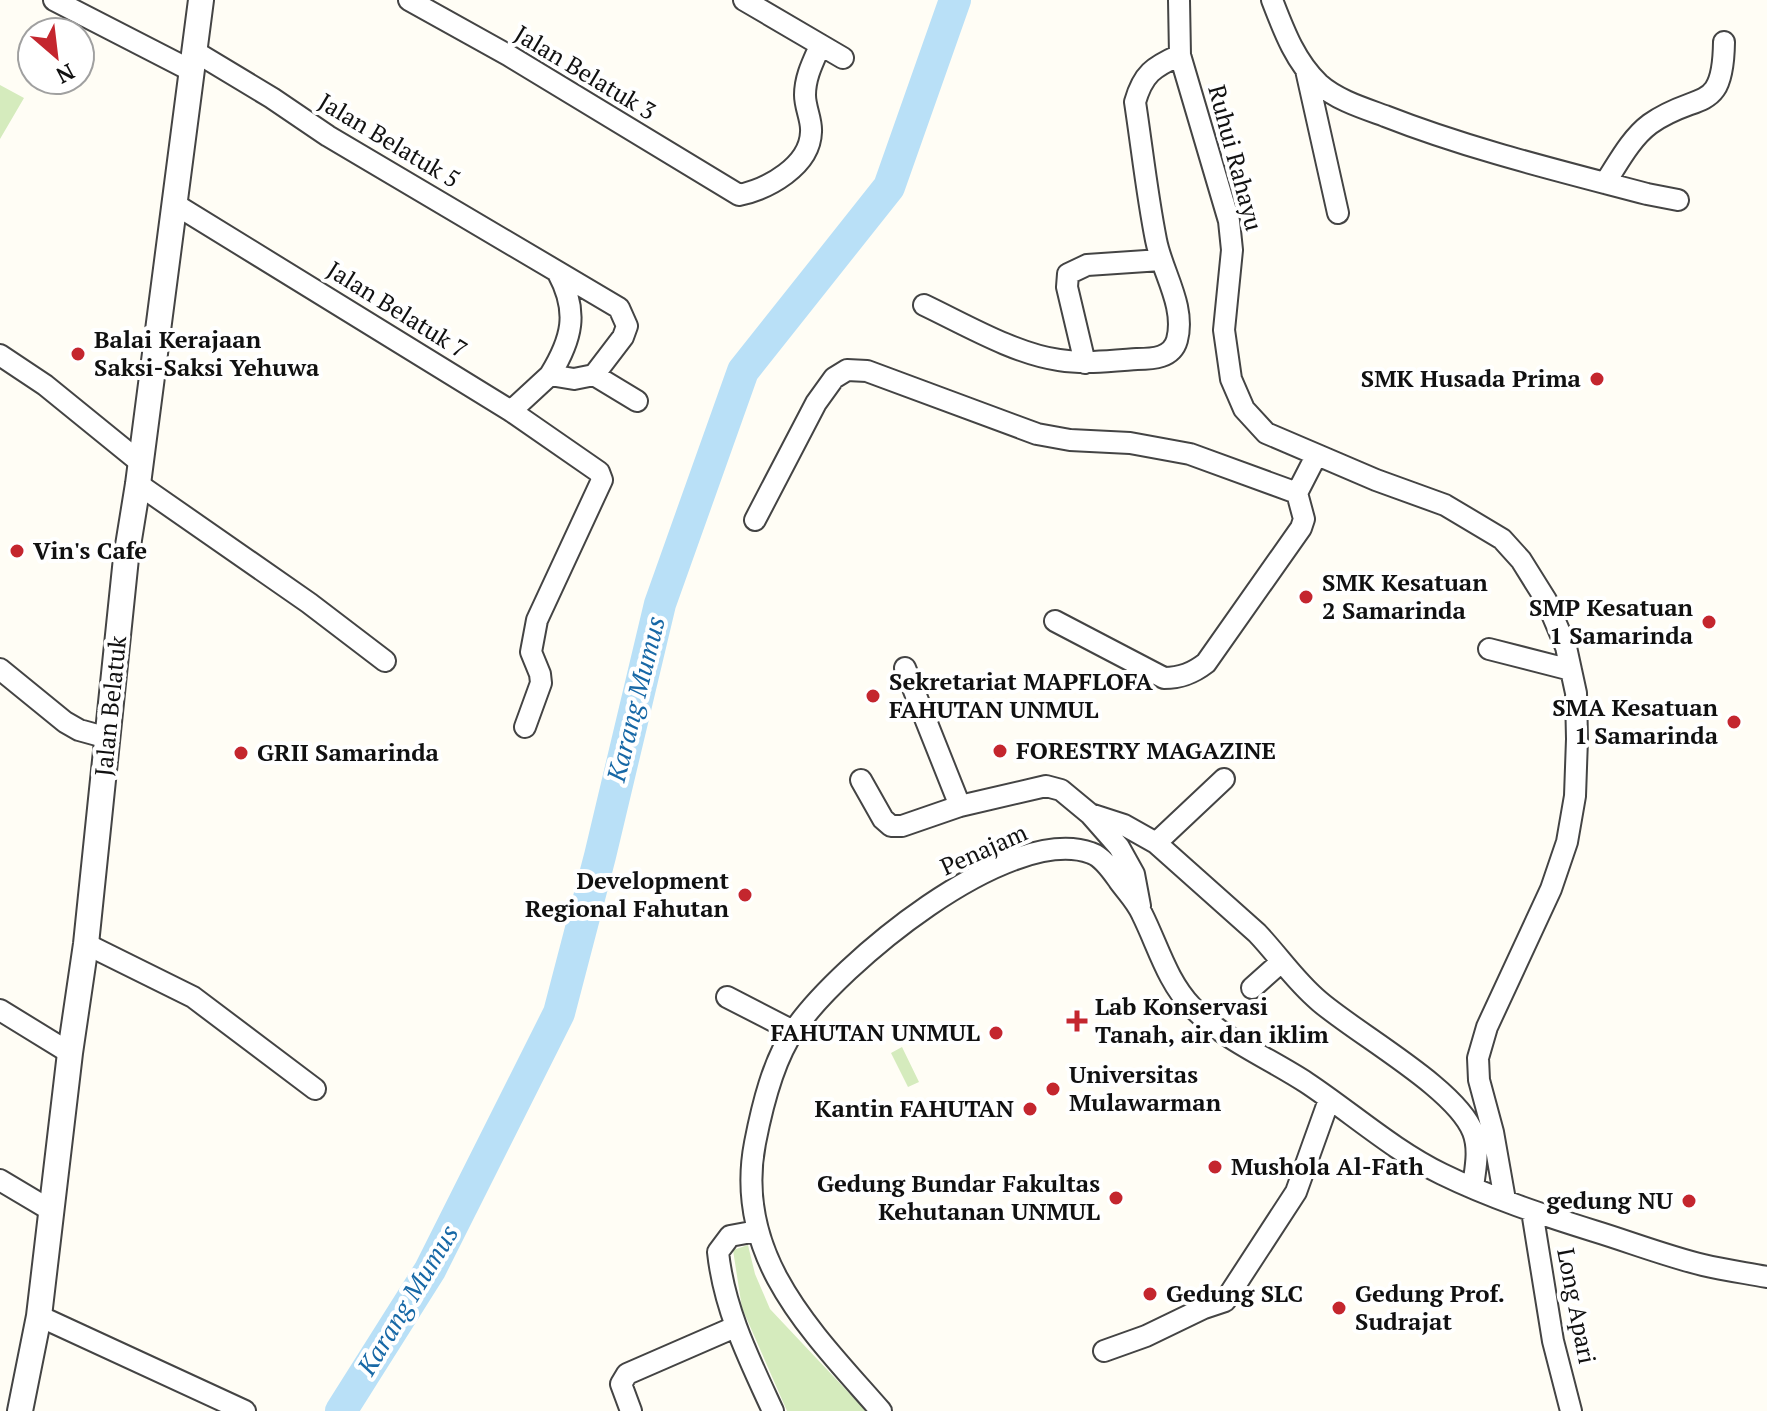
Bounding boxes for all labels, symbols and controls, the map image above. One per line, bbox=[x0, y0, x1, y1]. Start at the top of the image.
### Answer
north arrow bbox=[16, 16, 96, 96]
street label: Jalan Belatuk 3 bbox=[509, 17, 662, 127]
text: N bbox=[51, 57, 80, 91]
street label: Ruhui Rahayu bbox=[1201, 81, 1271, 234]
street label: Jalan Belatuk 5 bbox=[313, 85, 466, 195]
street label: Jalan Belatuk 7 bbox=[321, 253, 474, 365]
place label: Balai Kerajaan Saksi-Saksi Yehuwa bbox=[94, 323, 320, 383]
marker: Balai Kerajaan Saksi-Saksi Yehuwa bbox=[69, 345, 87, 363]
place label: SMK Husada Prima bbox=[1361, 362, 1582, 394]
marker: SMK Husada Prima bbox=[1588, 370, 1606, 388]
place label: Vin's Cafe bbox=[33, 534, 147, 566]
marker: Vin's Cafe bbox=[8, 542, 26, 560]
place label: SMK Kesatuan 2 Samarinda bbox=[1322, 566, 1488, 626]
marker: SMK Kesatuan 2 Samarinda bbox=[1297, 588, 1315, 606]
place label: SMP Kesatuan 1 Samarinda bbox=[1529, 591, 1694, 651]
water label: Karang Mumus bbox=[598, 612, 672, 786]
marker: SMP Kesatuan 1 Samarinda bbox=[1700, 613, 1718, 631]
street label: Jalan Belatuk bbox=[87, 634, 133, 778]
place label: Sekretariat MAPFLOFA FAHUTAN UNMUL bbox=[889, 665, 1153, 725]
marker: Sekretariat MAPFLOFA FAHUTAN UNMUL bbox=[864, 687, 882, 705]
place label: SMA Kesatuan 1 Samarinda bbox=[1552, 691, 1719, 751]
marker: SMA Kesatuan 1 Samarinda bbox=[1725, 713, 1743, 731]
place label: FORESTRY MAGAZINE bbox=[1016, 734, 1276, 766]
place label: GRII Samarinda bbox=[257, 736, 440, 768]
marker: FORESTRY MAGAZINE bbox=[991, 742, 1009, 760]
marker: GRII Samarinda bbox=[232, 744, 250, 762]
street label: Penajam bbox=[935, 816, 1032, 882]
place label: Development Regional Fahutan bbox=[525, 864, 730, 924]
marker: Development Regional Fahutan bbox=[736, 886, 754, 904]
place label: Lab Konservasi Tanah, air dan iklim bbox=[1095, 990, 1329, 1050]
marker: Lab Konservasi Tanah, air dan iklim bbox=[1066, 1010, 1088, 1032]
place label: FAHUTAN UNMUL bbox=[771, 1016, 980, 1048]
marker: FAHUTAN UNMUL bbox=[987, 1024, 1005, 1042]
place label: Universitas Mulawarman bbox=[1069, 1058, 1222, 1118]
marker: Universitas Mulawarman bbox=[1044, 1080, 1062, 1098]
place label: Kantin FAHUTAN bbox=[815, 1092, 1014, 1124]
marker: Kantin FAHUTAN bbox=[1021, 1100, 1039, 1118]
place label: Mushola Al-Fath bbox=[1231, 1150, 1424, 1182]
marker: Mushola Al-Fath bbox=[1206, 1158, 1224, 1176]
place label: Gedung Bundar Fakultas Kehutanan UNMUL bbox=[817, 1167, 1100, 1227]
place label: gedung NU bbox=[1546, 1184, 1674, 1216]
marker: Gedung Bundar Fakultas Kehutanan UNMUL bbox=[1107, 1189, 1125, 1207]
marker: gedung NU bbox=[1680, 1192, 1698, 1210]
water label: Karang Mumus bbox=[348, 1218, 465, 1382]
street label: Long Apari bbox=[1550, 1245, 1604, 1366]
place label: Gedung SLC bbox=[1166, 1277, 1303, 1309]
place label: Gedung Prof. Sudrajat bbox=[1355, 1277, 1505, 1337]
marker: Gedung SLC bbox=[1141, 1285, 1159, 1303]
marker: Gedung Prof. Sudrajat bbox=[1330, 1299, 1348, 1317]

